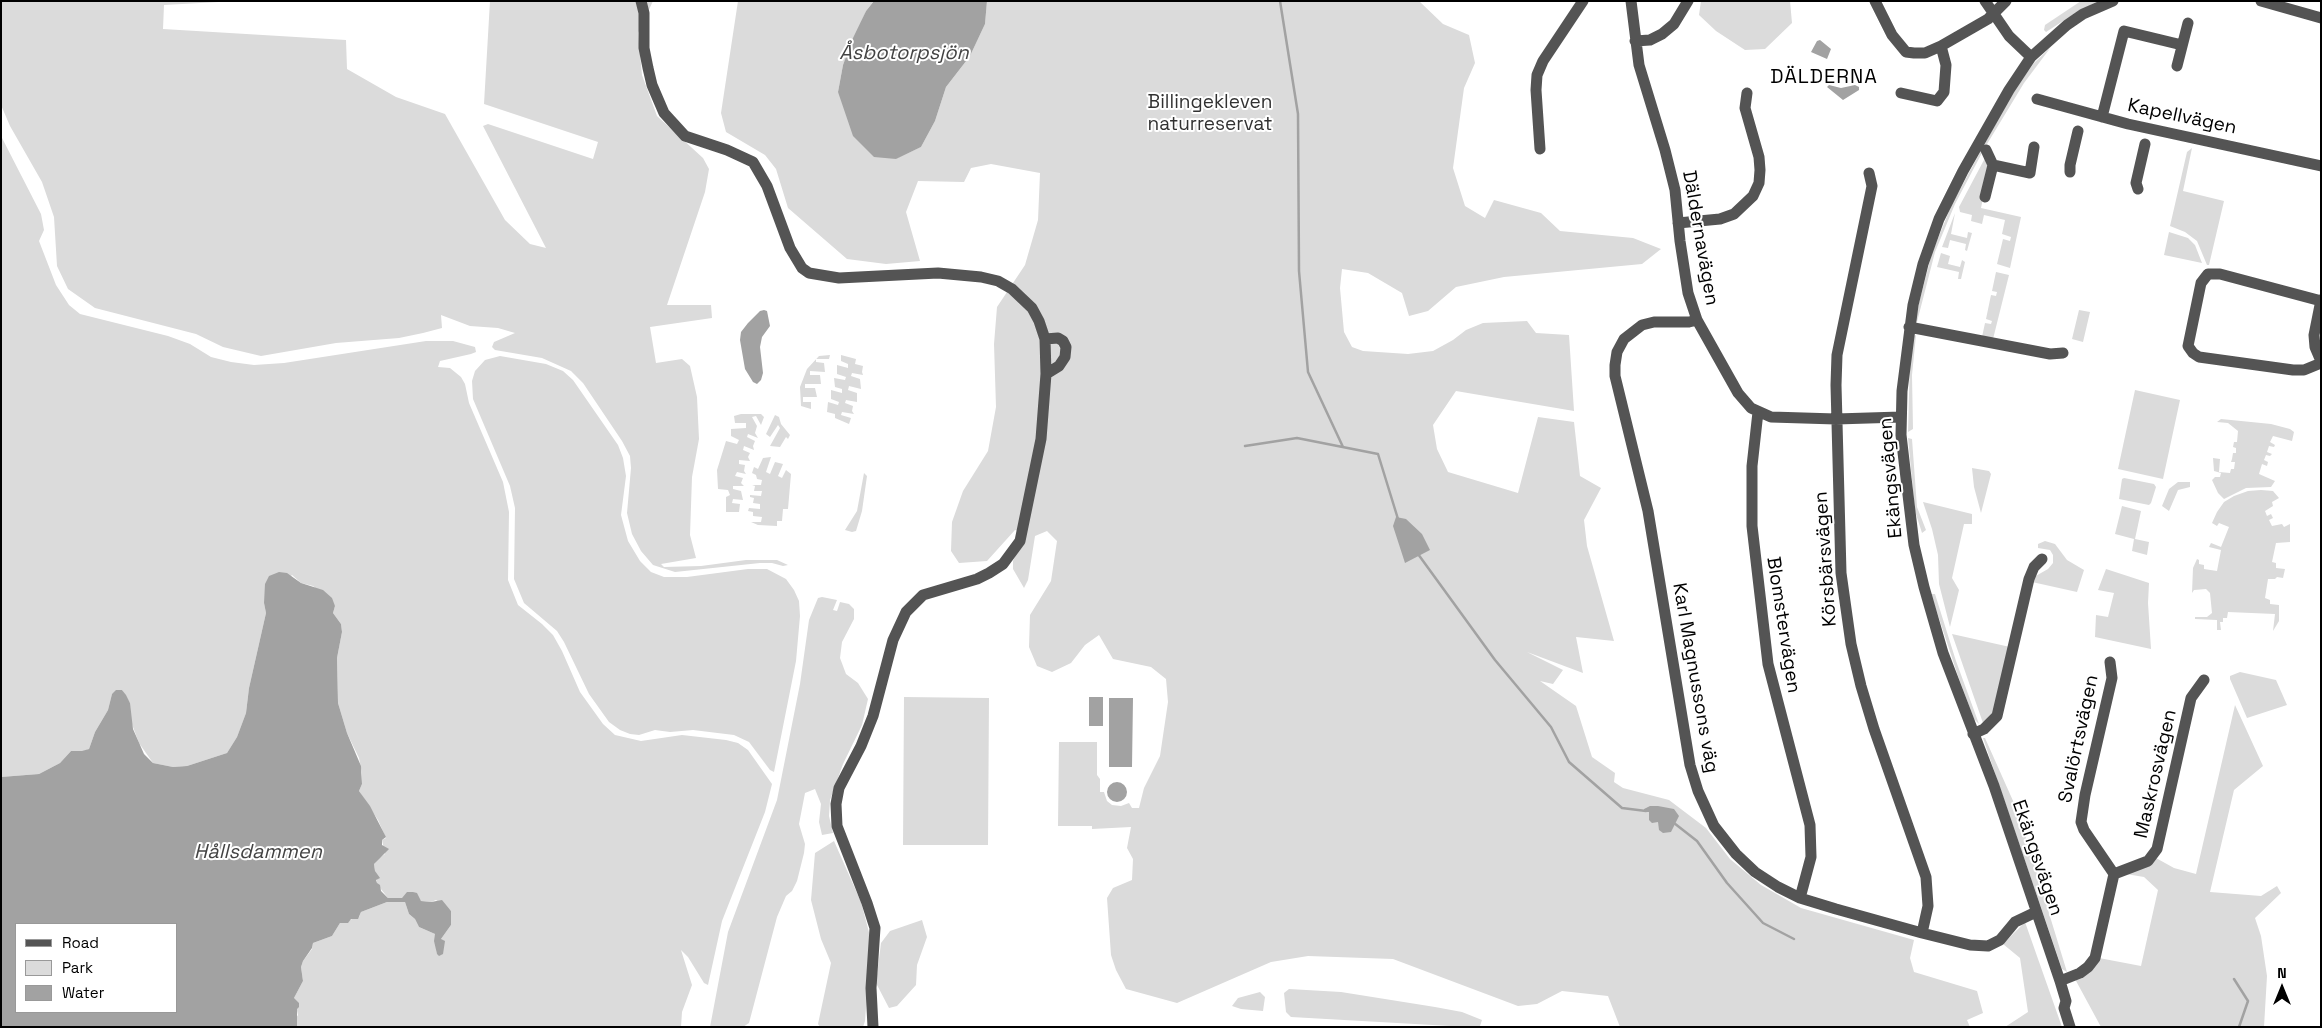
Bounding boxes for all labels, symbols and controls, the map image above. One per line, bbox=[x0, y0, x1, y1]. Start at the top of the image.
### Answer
water label: Åsbotorpsjön bbox=[839, 42, 969, 66]
district label: DÄLDERNA bbox=[1769, 66, 1879, 90]
park label: Billingekleven naturreservat bbox=[1147, 92, 1273, 136]
street label: Kapellvägen bbox=[2125, 94, 2239, 140]
street label: Däldernavägen bbox=[1677, 169, 1723, 307]
street label: Ekängsvägen bbox=[1874, 417, 1908, 539]
street label: Körsbärsvägen bbox=[1810, 491, 1842, 627]
street label: Blomstervägen bbox=[1761, 555, 1805, 695]
street label: Karl Magnussons väg bbox=[1667, 581, 1723, 775]
street label: Svalörtsvägen bbox=[2054, 673, 2104, 805]
street label: Maskrosvägen bbox=[2130, 707, 2182, 841]
street label: Ekängsvägen bbox=[2007, 797, 2067, 919]
water label: Hållsdammen bbox=[194, 841, 322, 865]
legend bbox=[15, 923, 178, 1013]
text: Road bbox=[62, 933, 99, 952]
text: Park bbox=[62, 958, 93, 977]
north arrow bbox=[2257, 963, 2307, 1013]
text: N bbox=[2277, 964, 2287, 982]
text: Water bbox=[62, 983, 104, 1002]

